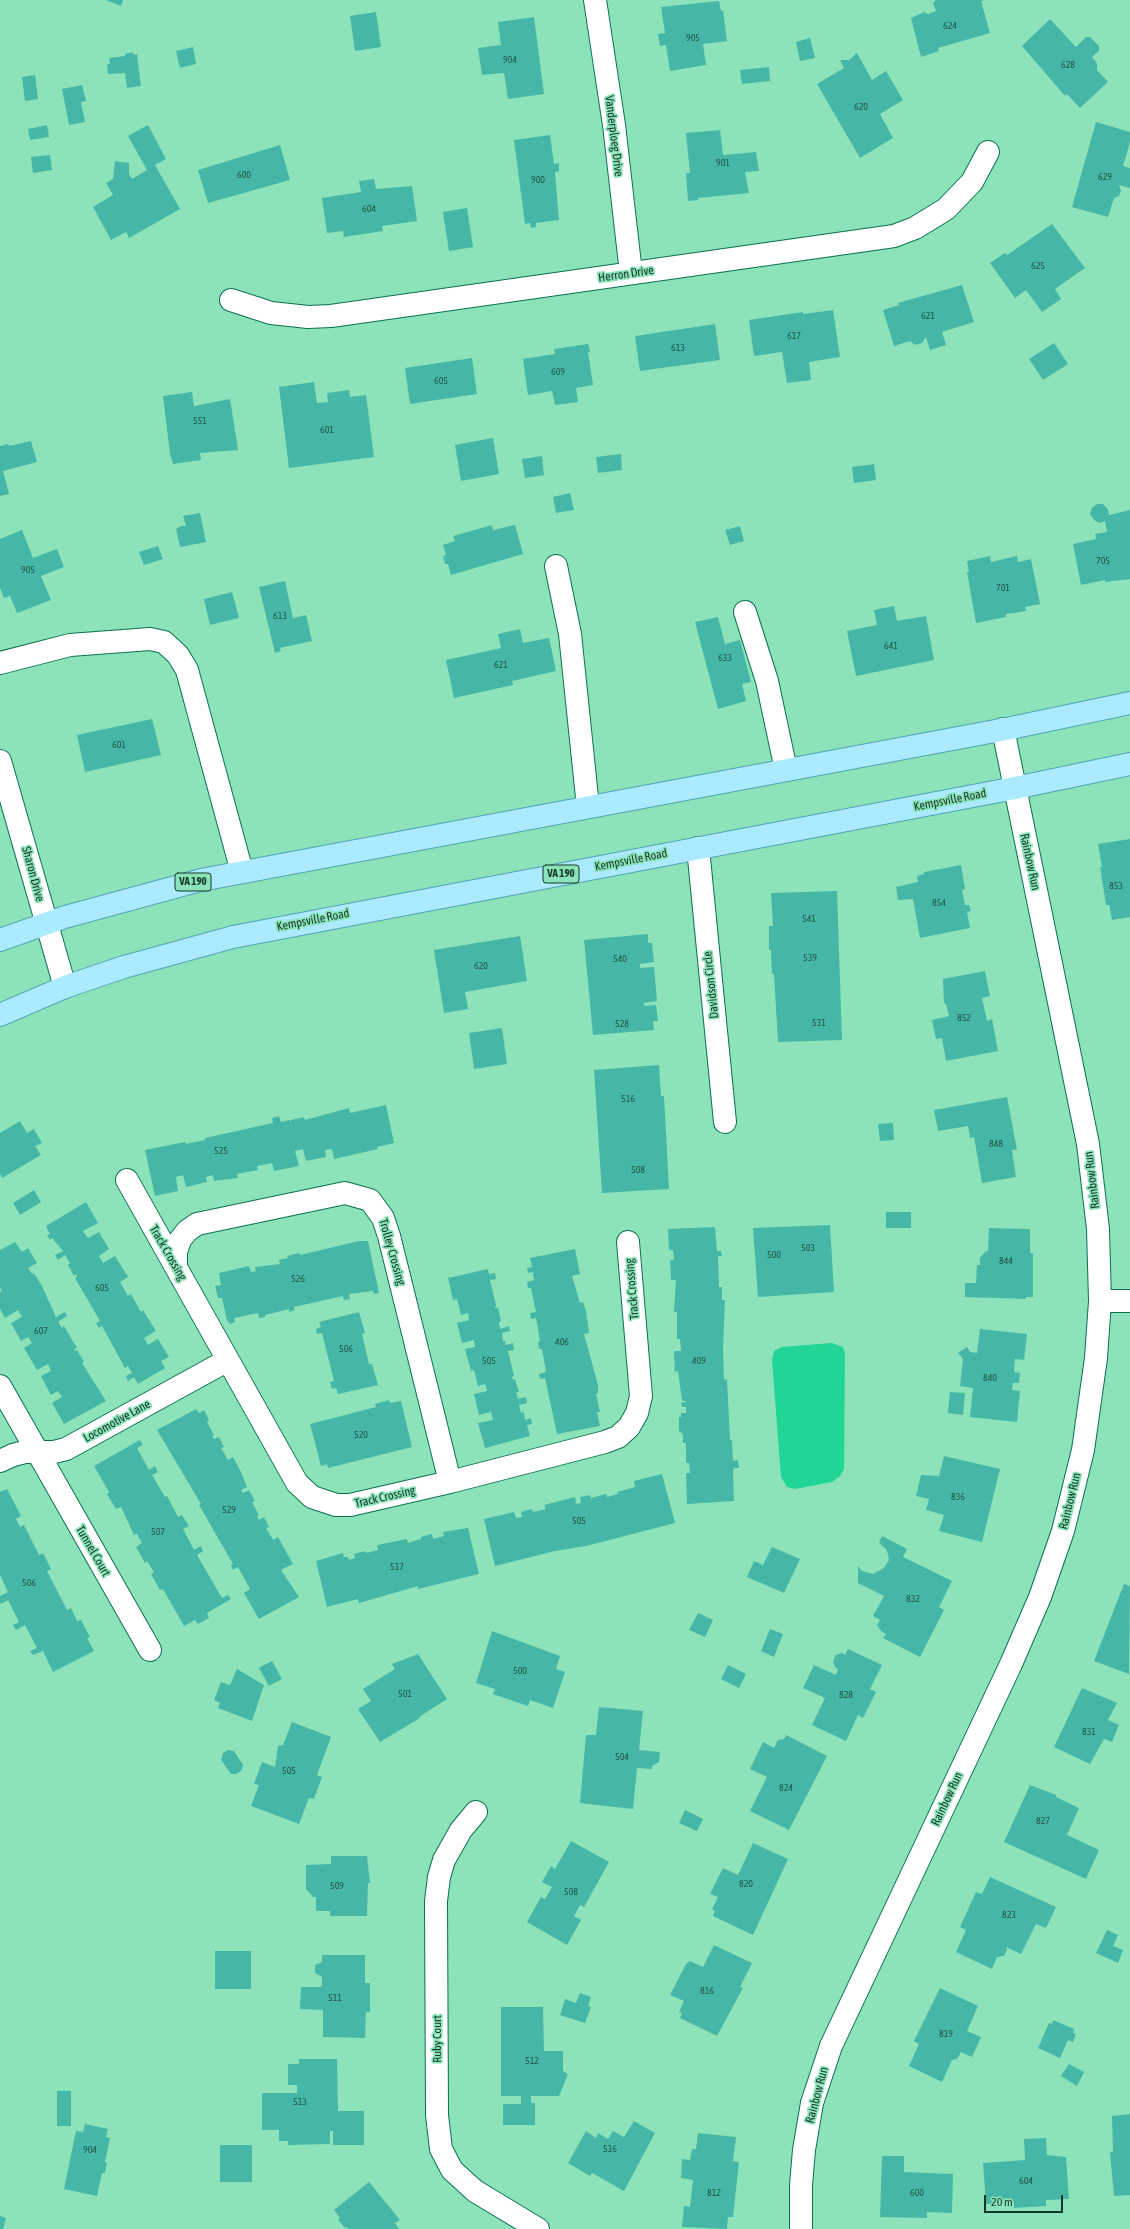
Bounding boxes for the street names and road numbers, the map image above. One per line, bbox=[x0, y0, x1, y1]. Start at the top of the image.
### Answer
street label: Vanderploeg Drive bbox=[602, 95, 626, 177]
street label: Herron Drive bbox=[597, 263, 655, 285]
street label: Kempsville Road bbox=[913, 786, 987, 814]
street label: Rainbow Run bbox=[1017, 832, 1043, 892]
street label: Sharon Drive bbox=[19, 845, 47, 903]
street label: Kempsville Road bbox=[594, 846, 668, 874]
road number: VA 190 bbox=[543, 865, 579, 883]
road number: VA 190 bbox=[175, 873, 211, 891]
street label: Kempsville Road bbox=[276, 906, 350, 934]
street label: Davidson Circle bbox=[700, 951, 722, 1019]
street label: Rainbow Run bbox=[1081, 1150, 1103, 1210]
street label: Trolley Crossing bbox=[376, 1217, 408, 1287]
street label: Track Crossing bbox=[146, 1223, 190, 1283]
street label: Track Crossing bbox=[622, 1258, 642, 1320]
street label: Locomotive Lane bbox=[81, 1397, 153, 1445]
street label: Rainbow Run bbox=[1056, 1471, 1084, 1531]
street label: Track Crossing bbox=[353, 1483, 417, 1511]
street label: Tunnel Court bbox=[73, 1523, 113, 1579]
street label: Rainbow Run bbox=[928, 1770, 966, 1828]
street label: Ruby Court bbox=[430, 2015, 444, 2063]
street label: Rainbow Run bbox=[803, 2065, 831, 2125]

